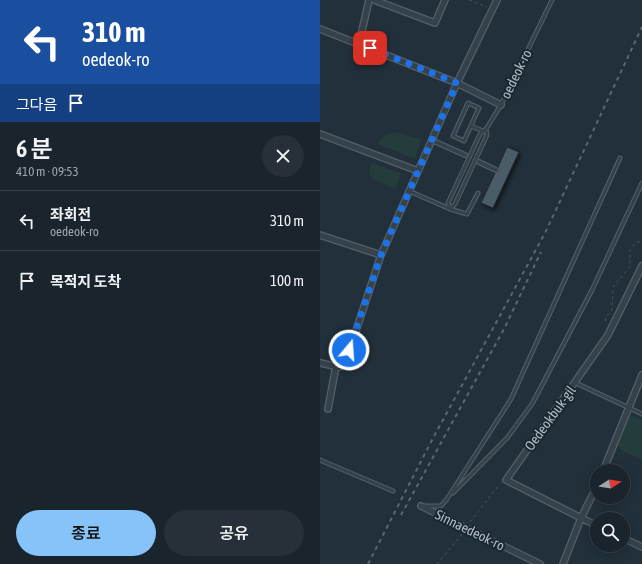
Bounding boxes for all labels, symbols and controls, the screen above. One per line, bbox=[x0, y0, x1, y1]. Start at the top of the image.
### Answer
icon: left bbox=[16, 16, 68, 68]
text: 310 m bbox=[82, 16, 145, 48]
pin bbox=[353, 31, 387, 65]
icon: arrive bbox=[359, 37, 381, 59]
street label: oedeok-ro bbox=[497, 47, 535, 101]
text: oedeok-ro bbox=[82, 49, 150, 70]
icon: arrive bbox=[65, 92, 87, 114]
text: 그다음 bbox=[16, 96, 57, 113]
text: 6 분 bbox=[16, 135, 53, 162]
button: close bbox=[262, 135, 304, 177]
text: 410 m · 09:53 bbox=[16, 164, 79, 179]
text: 좌회전 bbox=[50, 206, 91, 223]
icon: left bbox=[16, 210, 38, 232]
text: 310 m bbox=[270, 212, 304, 229]
text: oedeok-ro bbox=[50, 224, 99, 239]
icon: arrive bbox=[16, 270, 38, 292]
text: 100 m bbox=[270, 272, 304, 289]
text: 목적지 도착 bbox=[50, 273, 121, 290]
position arrow bbox=[328, 329, 370, 371]
street label: Oedeokbuk-gil bbox=[521, 382, 579, 454]
north arrow bbox=[590, 464, 630, 504]
map controls bbox=[590, 464, 630, 552]
street label: Sinnaedeok-ro bbox=[433, 506, 507, 554]
button: 종료 bbox=[16, 510, 156, 556]
button: 공유 bbox=[164, 510, 304, 556]
button: search bbox=[590, 512, 630, 552]

